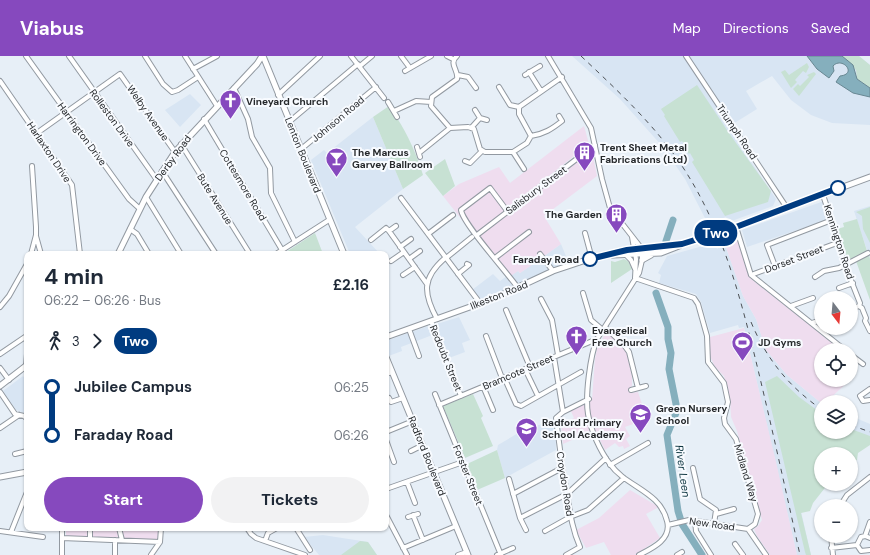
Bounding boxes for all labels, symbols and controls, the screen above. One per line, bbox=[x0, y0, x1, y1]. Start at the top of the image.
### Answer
text: Viabus bbox=[20, 16, 84, 41]
text: Map bbox=[673, 19, 701, 37]
text: Directions bbox=[723, 19, 789, 37]
text: Saved bbox=[811, 19, 850, 37]
street label: Welby Avenue bbox=[124, 83, 172, 144]
street label: Rolleston Drive bbox=[87, 87, 138, 150]
church icon: Vineyard Church bbox=[218, 88, 244, 121]
street label: Johnson Road bbox=[309, 93, 367, 145]
place label: Vineyard Church bbox=[246, 95, 328, 108]
street label: Harrington Drive bbox=[55, 100, 110, 168]
street label: Triumph Road bbox=[714, 102, 760, 162]
street label: Lenton Boulevard bbox=[282, 115, 324, 195]
street label: Harlaxton Drive bbox=[24, 119, 74, 185]
street label: Derby Road bbox=[152, 132, 194, 184]
building icon: Trent Sheet Metal Fabrications (Ltd) bbox=[571, 140, 597, 173]
place label: Trent Sheet Metal Fabrications (Ltd) bbox=[600, 141, 687, 166]
bar icon: The Marcus Garvey Ballroom bbox=[324, 145, 350, 178]
place label: The Marcus Garvey Ballroom bbox=[352, 146, 433, 171]
street label: Cottesmore Road bbox=[216, 147, 270, 223]
street label: Salisbury Street bbox=[503, 163, 569, 217]
street label: Bute Avenue bbox=[194, 171, 236, 227]
unlabelled marker bbox=[830, 180, 846, 196]
building icon: The Garden bbox=[604, 201, 630, 234]
street label: Kennington Road bbox=[821, 203, 857, 281]
place label: The Garden bbox=[545, 208, 602, 221]
line badge: Two bbox=[693, 220, 739, 246]
text: Two bbox=[702, 224, 730, 242]
street label: Dorset Street bbox=[763, 242, 825, 276]
marker: Faraday Road bbox=[582, 251, 598, 267]
place label: Faraday Road bbox=[513, 253, 579, 266]
text: 4 min bbox=[44, 262, 104, 291]
text: £2.16 bbox=[333, 275, 369, 295]
street label: Ilkeston Road bbox=[468, 278, 530, 312]
north arrow bbox=[814, 291, 858, 335]
map controls bbox=[814, 291, 858, 543]
text: 06:22 – 06:26 · Bus bbox=[44, 292, 161, 309]
street label: Redoubt Street bbox=[427, 323, 465, 393]
church icon: Evangelical Free Church bbox=[563, 323, 589, 356]
place label: Evangelical Free Church bbox=[592, 324, 652, 349]
sports icon: JD Gyms bbox=[730, 329, 756, 362]
icon: walk bbox=[44, 330, 66, 352]
icon: forward bbox=[86, 330, 108, 352]
text: Two bbox=[122, 332, 149, 350]
text: 3 bbox=[72, 333, 80, 350]
place label: JD Gyms bbox=[758, 336, 801, 349]
button: locate bbox=[814, 343, 858, 387]
street label: Bramcote Street bbox=[480, 351, 556, 393]
text: Jubilee Campus bbox=[74, 377, 192, 397]
text: 06:25 bbox=[334, 379, 369, 396]
button: layers bbox=[814, 395, 858, 439]
school or university icon: Green Nursery School bbox=[627, 401, 653, 434]
place label: Green Nursery School bbox=[656, 402, 727, 427]
street label: Radford Boulevard bbox=[405, 414, 449, 498]
school or university icon: Radford Primary School Academy bbox=[514, 415, 540, 448]
place label: Radford Primary School Academy bbox=[542, 416, 624, 441]
text: Faraday Road bbox=[74, 425, 173, 445]
text: 06:26 bbox=[334, 427, 369, 444]
street label: Forster Street bbox=[450, 443, 486, 507]
street label: Midland Way bbox=[731, 443, 761, 504]
water label: River Leen bbox=[672, 444, 694, 498]
button: + bbox=[814, 447, 858, 491]
street label: Croydon Road bbox=[553, 451, 577, 517]
button: Start bbox=[44, 477, 203, 523]
button: Tickets bbox=[211, 477, 369, 523]
button: − bbox=[814, 499, 858, 543]
street label: New Road bbox=[688, 514, 736, 534]

